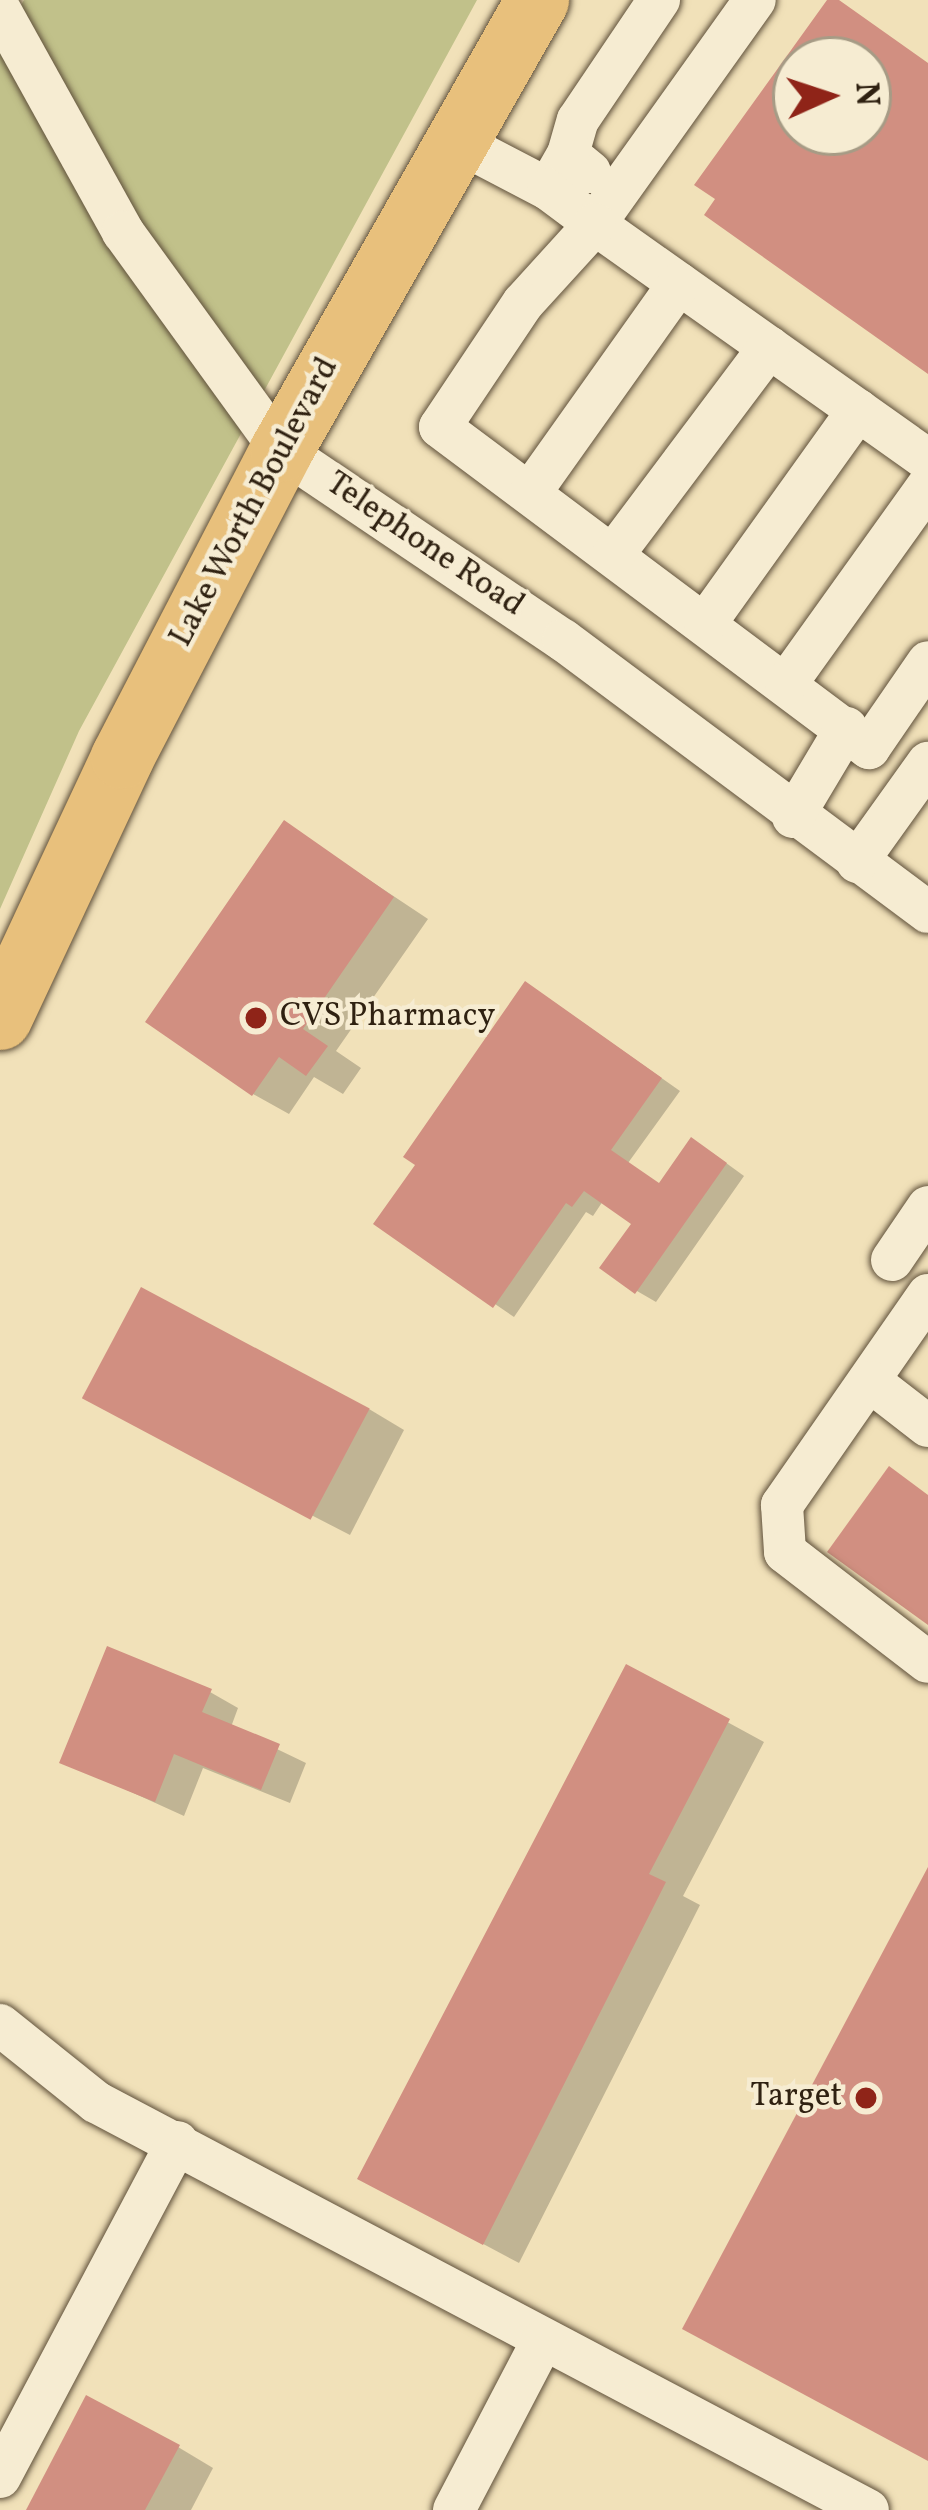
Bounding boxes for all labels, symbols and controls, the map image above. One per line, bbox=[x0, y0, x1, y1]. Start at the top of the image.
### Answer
north arrow bbox=[772, 36, 892, 156]
text: N bbox=[841, 81, 889, 107]
street label: Lake Worth Boulevard bbox=[163, 351, 349, 655]
street label: Telephone Road bbox=[317, 465, 531, 627]
place label: CVS Pharmacy bbox=[280, 998, 495, 1038]
marker: CVS Pharmacy bbox=[243, 1005, 269, 1031]
place label: Target bbox=[750, 2078, 842, 2118]
marker: Target bbox=[853, 2085, 879, 2111]

